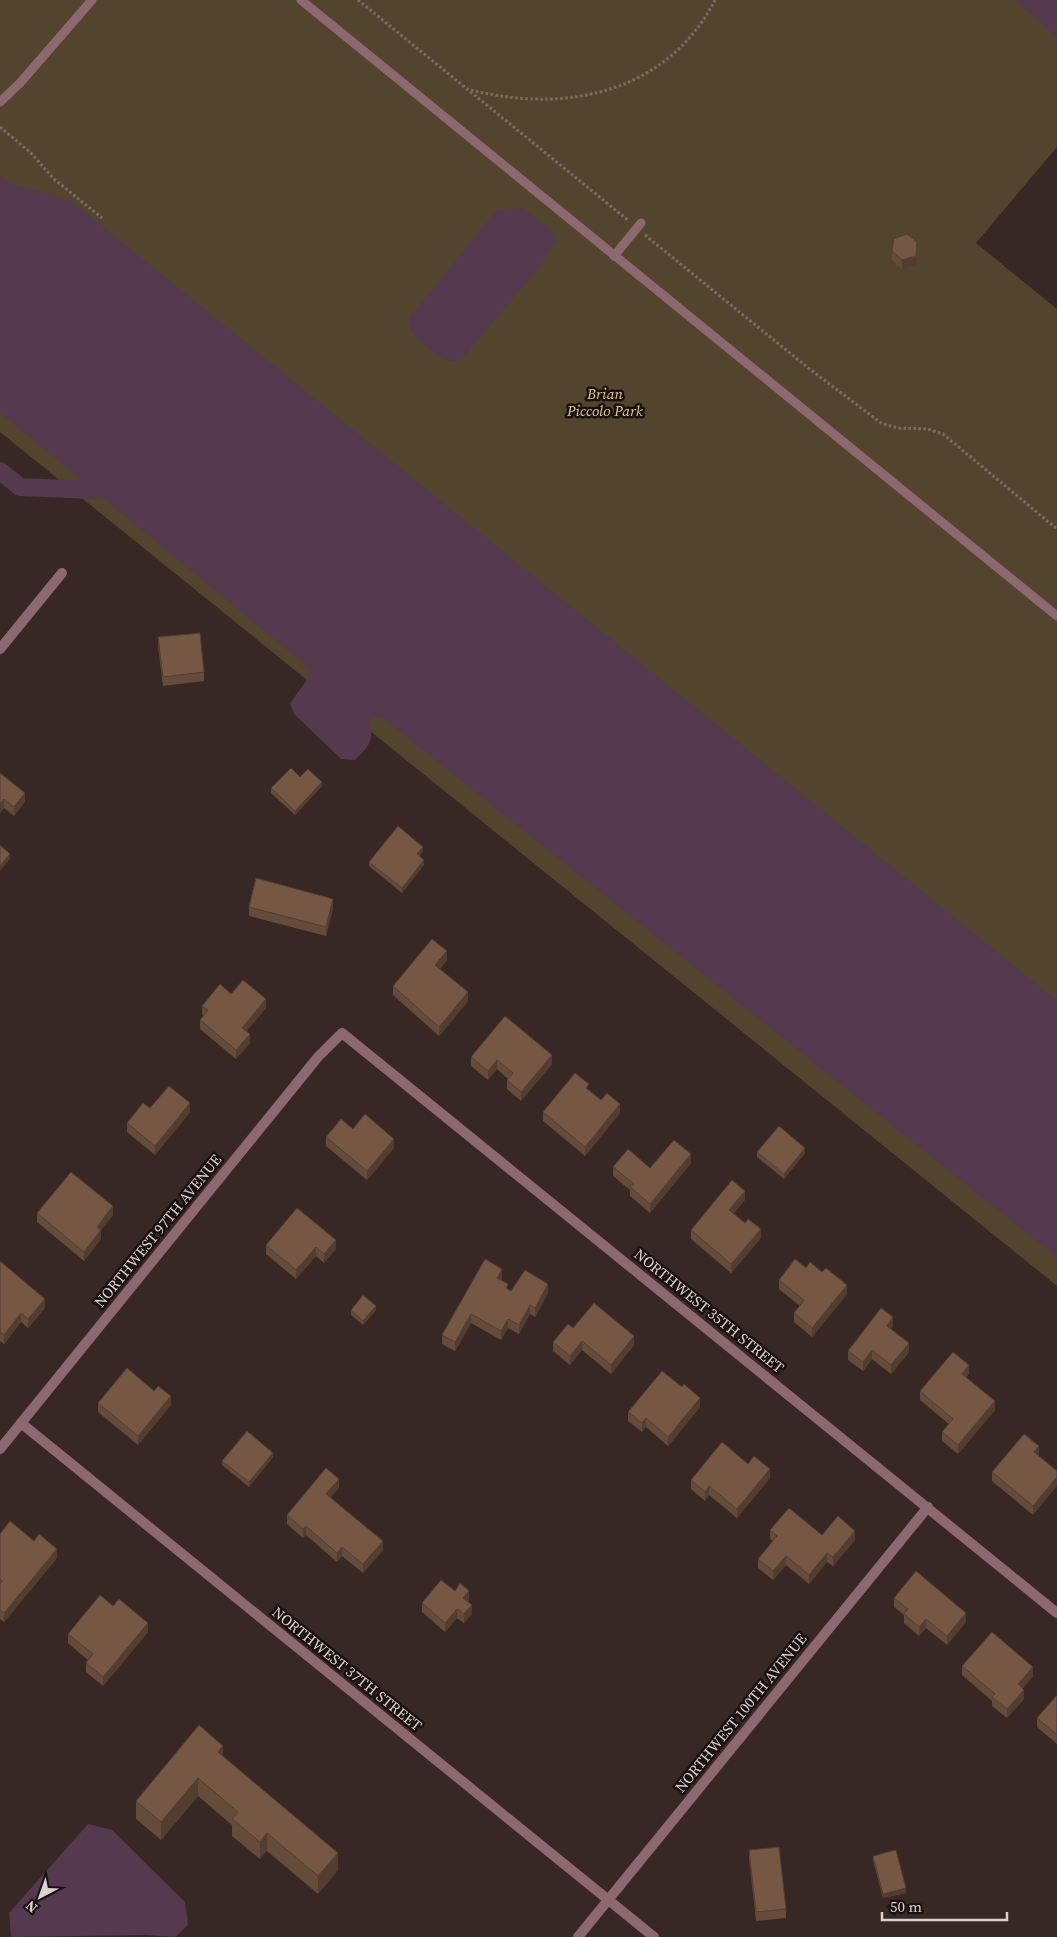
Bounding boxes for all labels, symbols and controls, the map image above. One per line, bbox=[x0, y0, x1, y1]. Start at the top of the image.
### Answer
park label: Brian Piccolo Park bbox=[566, 383, 644, 421]
street label: NORTHWEST 97TH AVENUE bbox=[89, 1150, 226, 1312]
street label: NORTHWEST 35TH STREET bbox=[630, 1244, 789, 1378]
street label: NORTHWEST 37TH STREET bbox=[268, 1602, 427, 1736]
street label: NORTHWEST 100TH AVENUE bbox=[670, 1629, 811, 1797]
north arrow bbox=[15, 1872, 65, 1922]
scale bar bbox=[882, 1890, 1007, 1922]
text: N bbox=[21, 1896, 42, 1918]
text: 50 m bbox=[890, 1896, 922, 1917]

